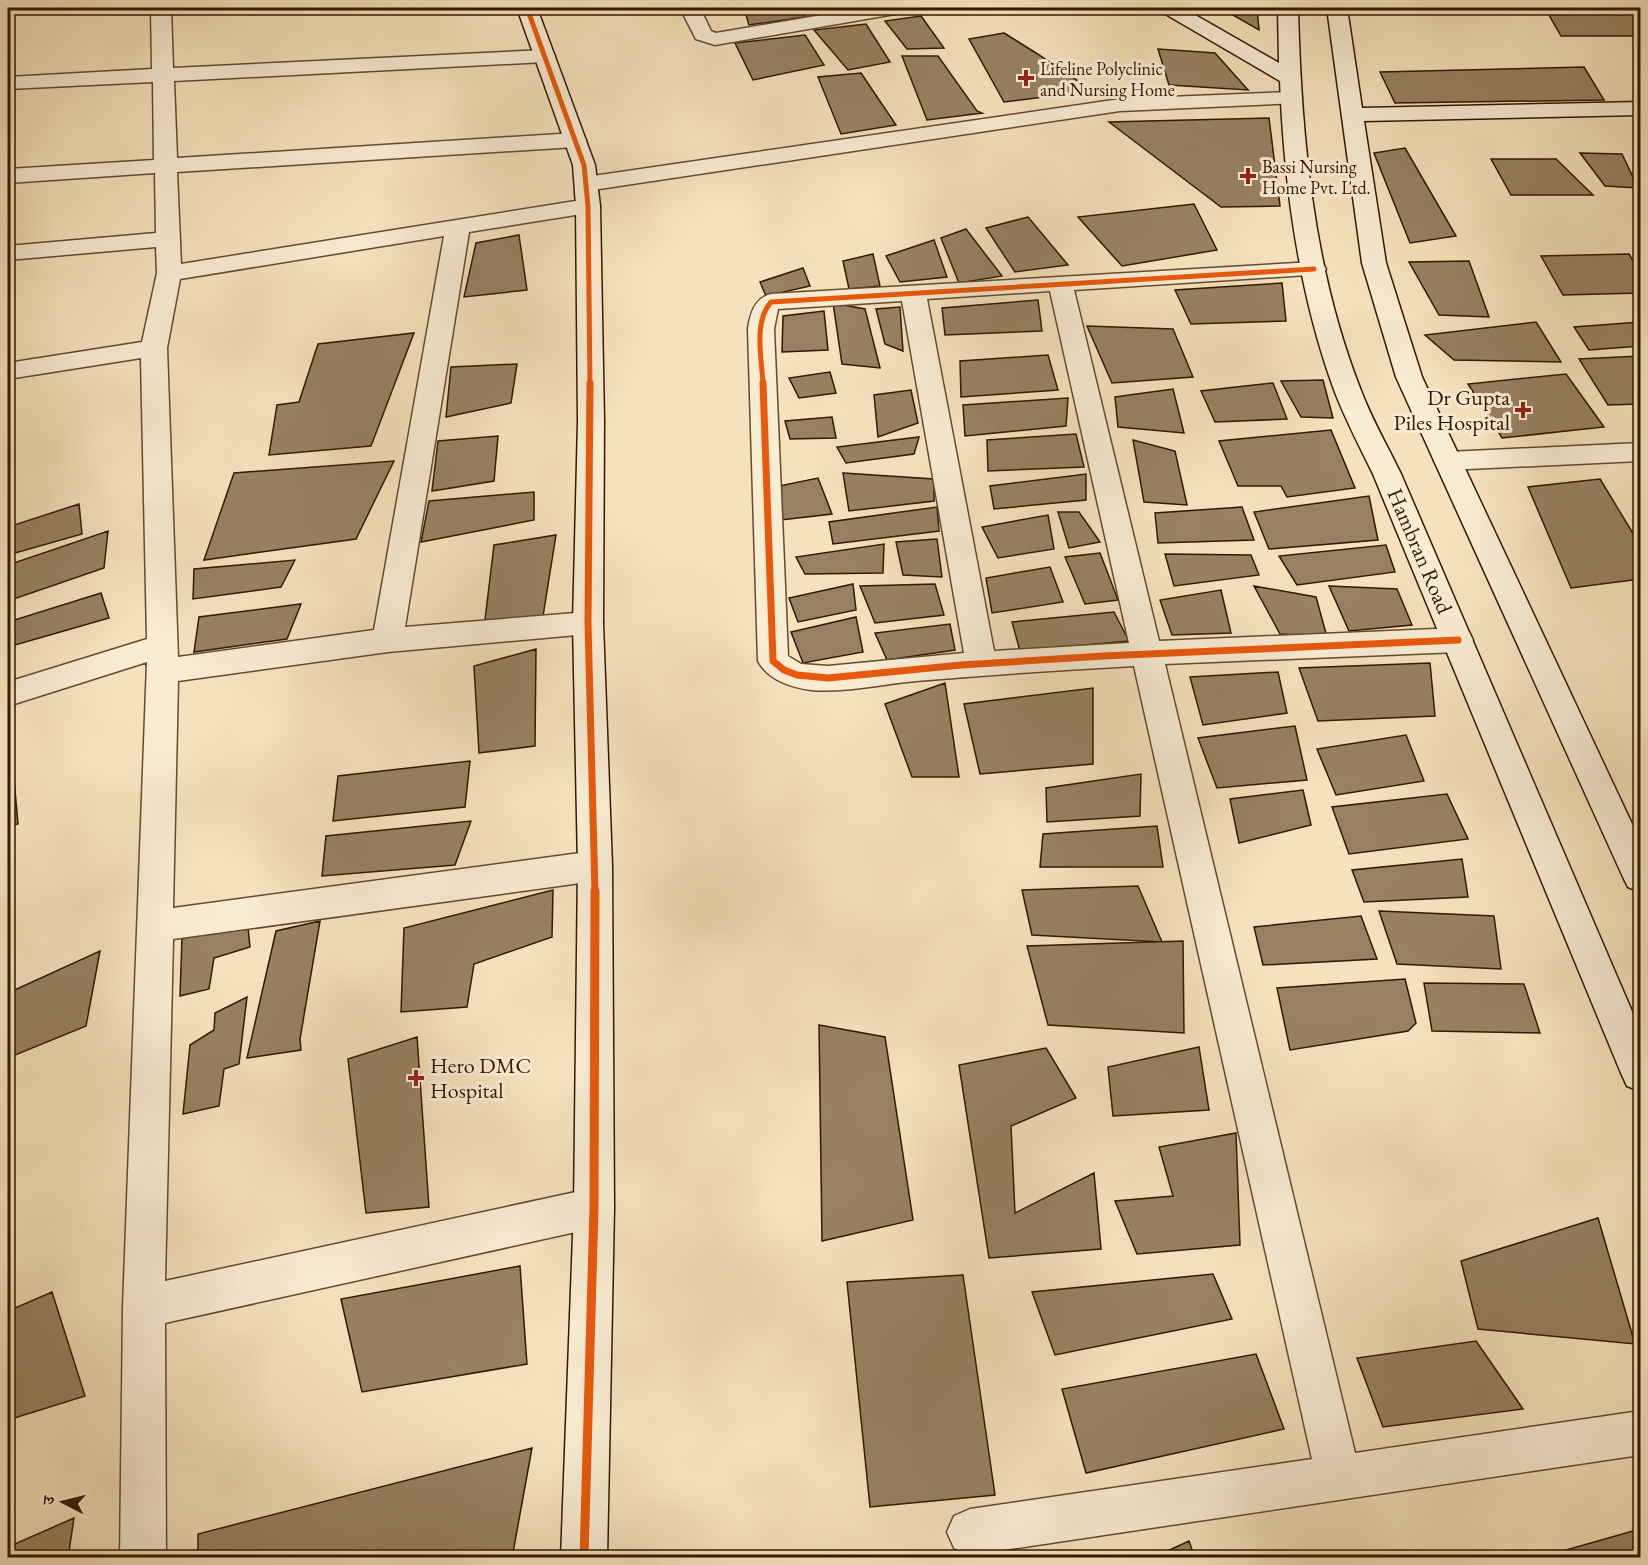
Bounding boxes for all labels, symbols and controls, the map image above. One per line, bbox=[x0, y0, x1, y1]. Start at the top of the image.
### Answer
place label: Lifeline Polyclinic and Nursing Home bbox=[1040, 57, 1175, 101]
marker: Lifeline Polyclinic and Nursing Home bbox=[1017, 69, 1035, 87]
place label: Bassi Nursing Home Pvt. Ltd. bbox=[1262, 155, 1371, 199]
marker: Bassi Nursing Home Pvt. Ltd. bbox=[1239, 167, 1257, 185]
place label: Dr Gupta Piles Hospital bbox=[1394, 383, 1510, 437]
marker: Dr Gupta Piles Hospital bbox=[1514, 401, 1532, 419]
street label: Hambran Road bbox=[1381, 484, 1460, 619]
place label: Hero DMC Hospital bbox=[430, 1051, 531, 1105]
marker: Hero DMC Hospital bbox=[407, 1069, 425, 1087]
north arrow bbox=[33, 1472, 93, 1532]
text: उ bbox=[38, 1493, 60, 1507]

